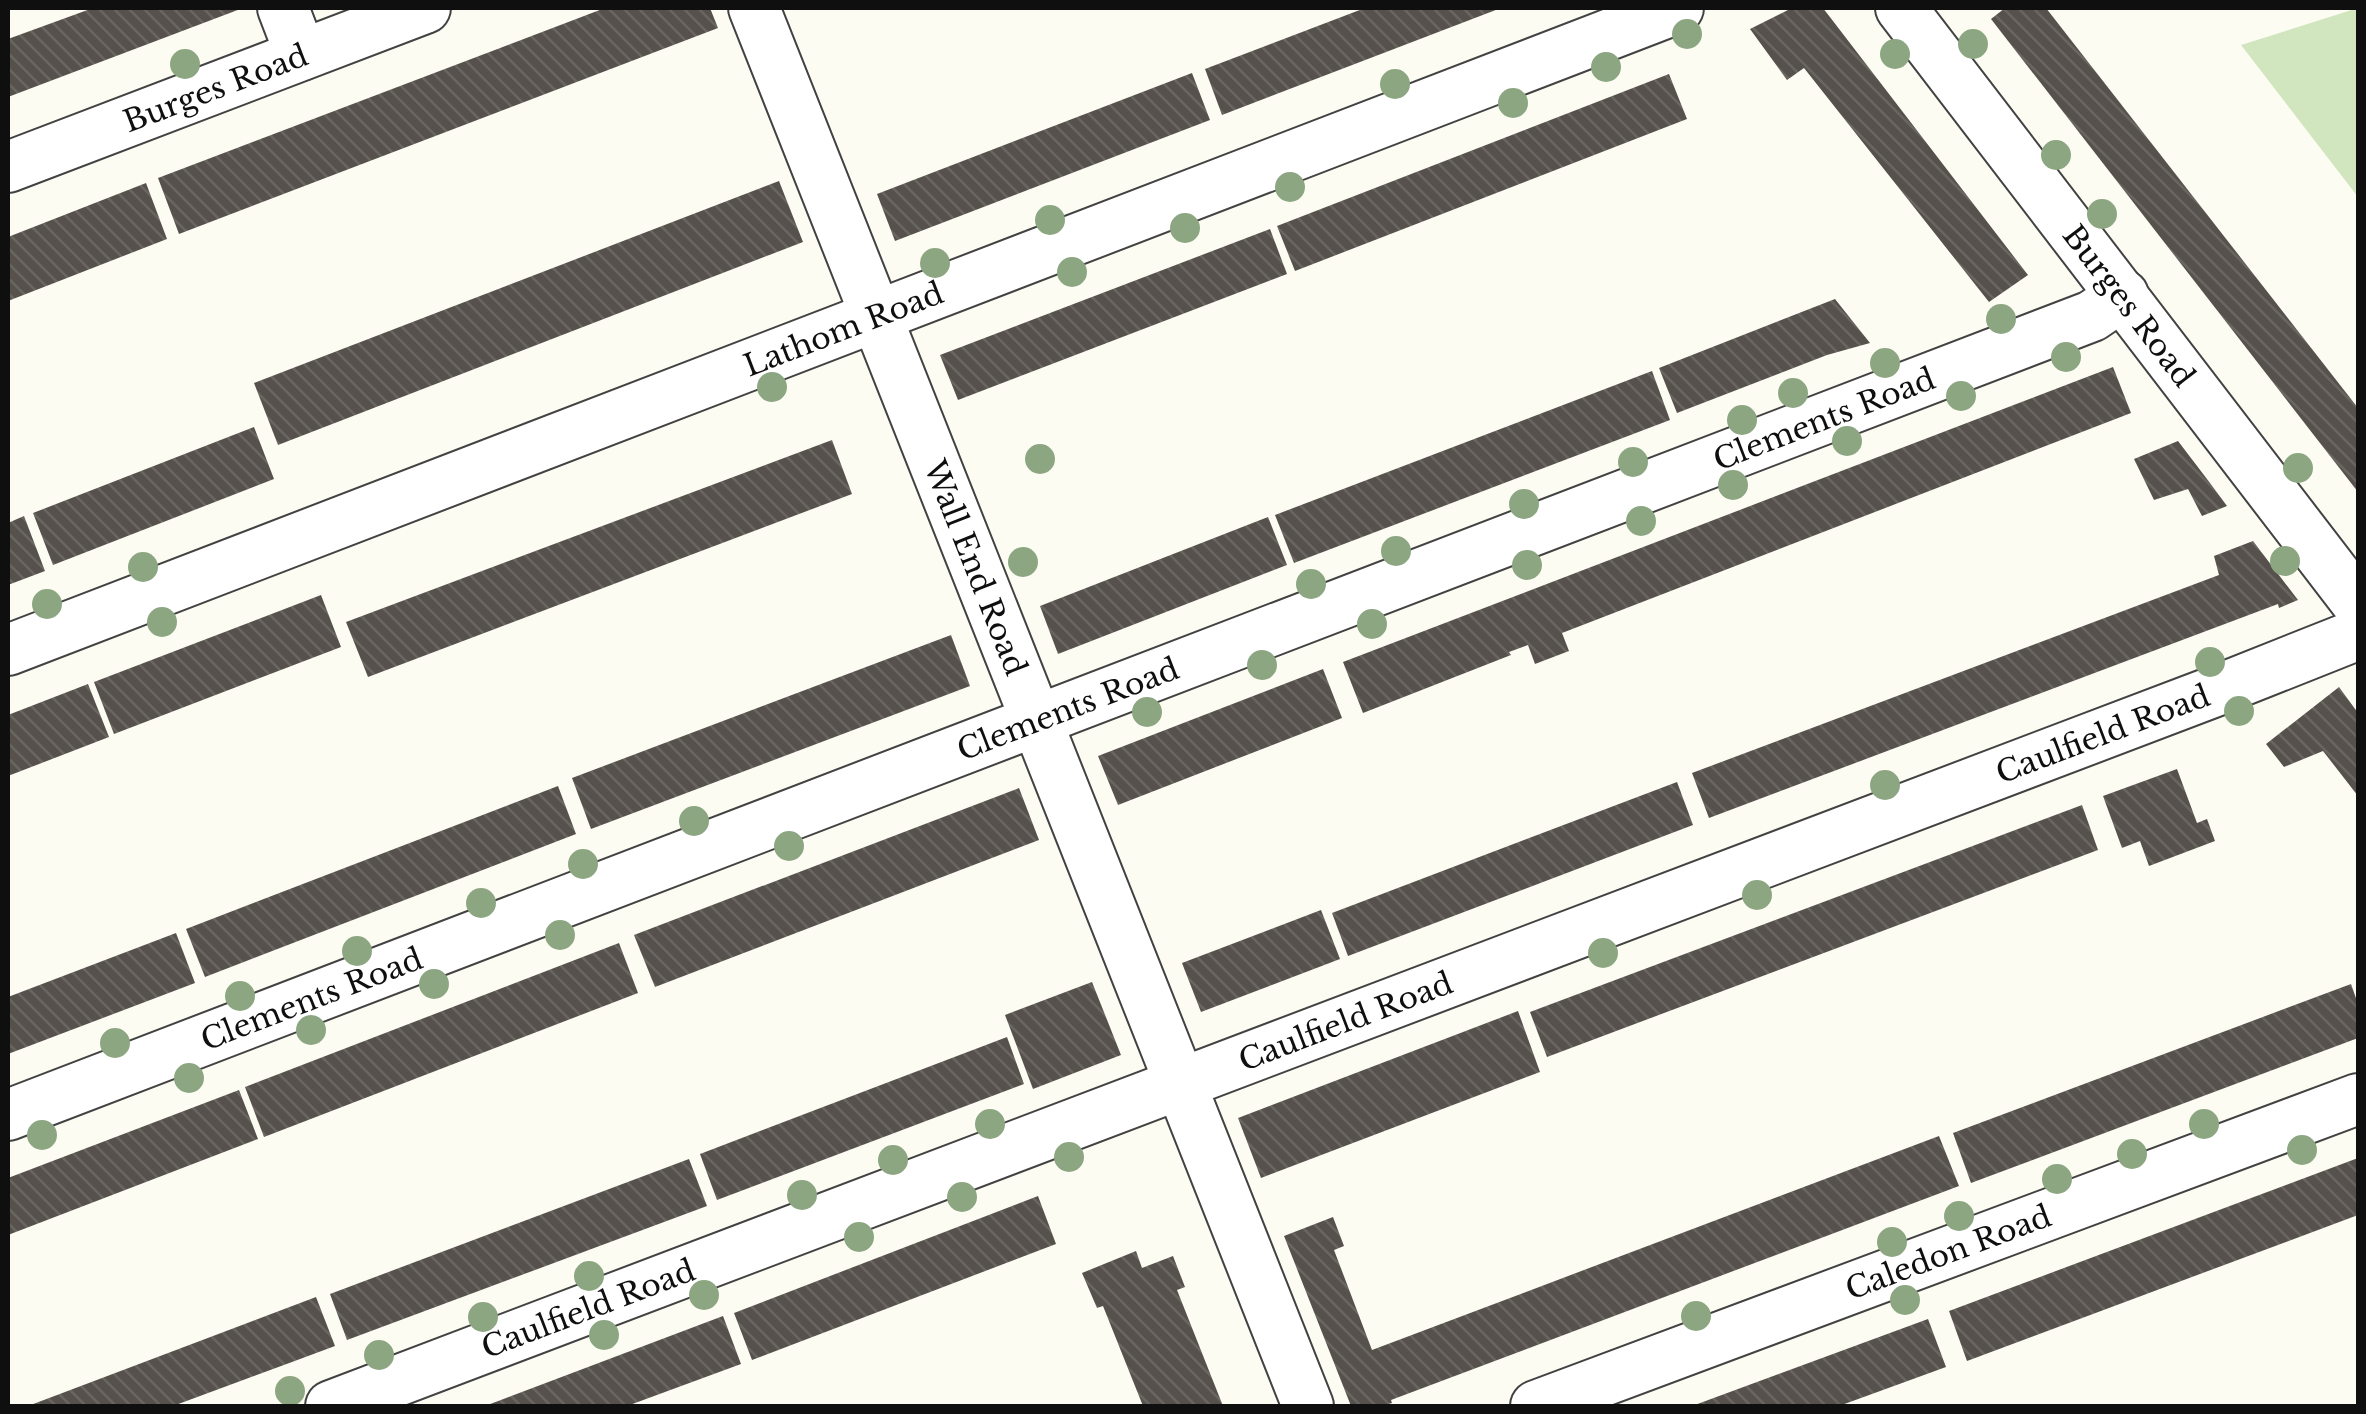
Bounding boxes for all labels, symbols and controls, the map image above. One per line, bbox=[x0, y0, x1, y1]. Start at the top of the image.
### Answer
street label: Burges Road bbox=[118, 36, 313, 140]
street label: Burges Road bbox=[2055, 217, 2203, 394]
street label: Lathom Road bbox=[738, 274, 948, 384]
street label: Clements Road bbox=[1708, 359, 1940, 478]
street label: Wall End Road bbox=[916, 454, 1035, 681]
street label: Clements Road bbox=[952, 649, 1184, 768]
street label: Caulfield Road bbox=[1991, 676, 2215, 791]
street label: Clements Road bbox=[195, 939, 428, 1058]
street label: Caulfield Road bbox=[1233, 964, 1458, 1078]
street label: Caledon Road bbox=[1840, 1197, 2056, 1307]
street label: Caulfield Road bbox=[476, 1251, 700, 1366]

